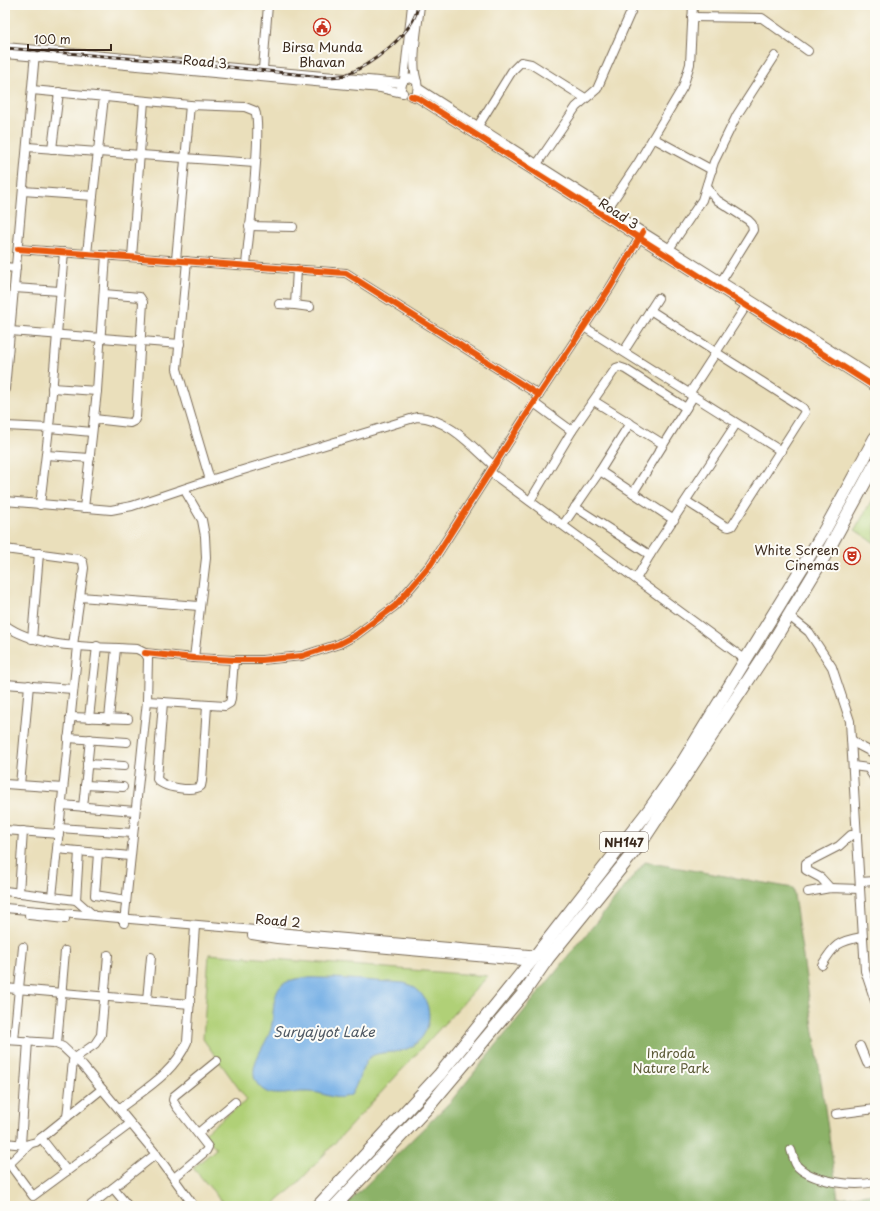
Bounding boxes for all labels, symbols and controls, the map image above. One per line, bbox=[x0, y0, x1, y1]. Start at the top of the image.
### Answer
public building icon: Birsa Munda Bhavan bbox=[312, 17, 332, 37]
scale bar bbox=[28, 26, 111, 52]
text: 100 m bbox=[34, 30, 71, 48]
place label: Birsa Munda Bhavan bbox=[281, 37, 363, 71]
street label: Road 3 bbox=[182, 50, 228, 72]
street label: Road 3 bbox=[595, 193, 643, 233]
place label: White Screen Cinemas bbox=[755, 540, 839, 574]
theatre icon: White Screen Cinemas bbox=[842, 546, 862, 566]
road number: NH147 bbox=[600, 832, 648, 852]
street label: Road 2 bbox=[255, 909, 301, 931]
water label: Suryajyot Lake bbox=[273, 1021, 376, 1042]
park label: Indroda Nature Park bbox=[633, 1043, 710, 1077]

